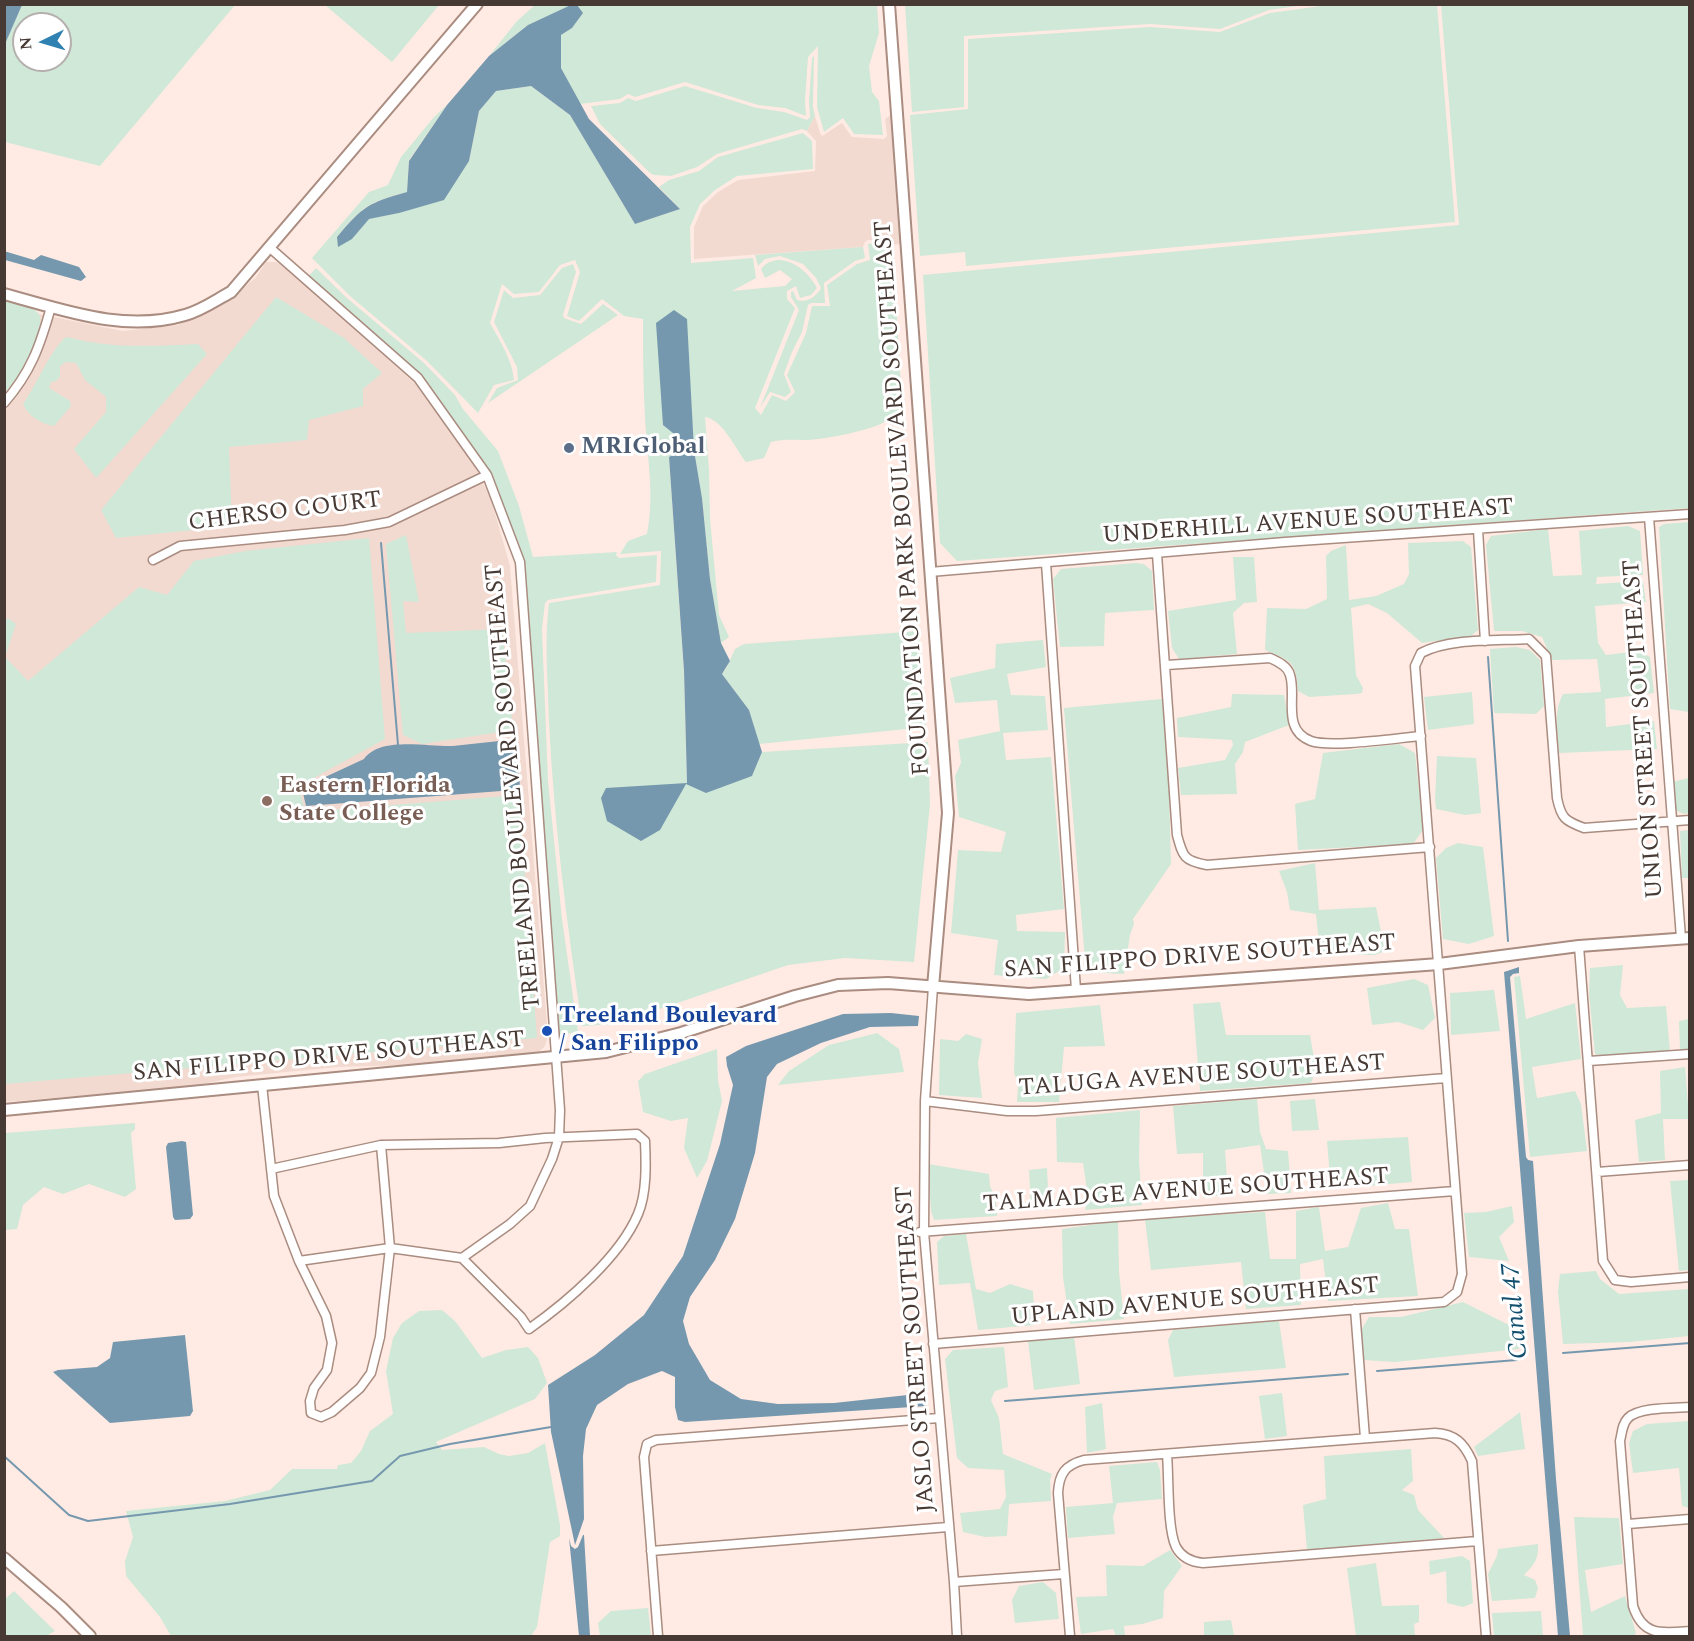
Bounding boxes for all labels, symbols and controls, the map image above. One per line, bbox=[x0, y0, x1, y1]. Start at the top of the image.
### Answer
north arrow bbox=[12, 12, 72, 72]
text: N bbox=[14, 36, 39, 51]
street label: FOUNDATION PARK BOULEVARD SOUTHEAST bbox=[870, 219, 938, 777]
place label: MRIGlobal bbox=[581, 434, 705, 462]
marker: MRIGlobal bbox=[562, 441, 576, 455]
street label: CHERSO COURT bbox=[187, 487, 383, 539]
street label: UNDERHILL AVENUE SOUTHEAST bbox=[1101, 494, 1515, 552]
street label: UNION STREET SOUTHEAST bbox=[1619, 558, 1671, 900]
street label: TREELAND BOULEVARD SOUTHEAST bbox=[481, 563, 549, 1011]
place label: Eastern Florida State College bbox=[279, 773, 451, 829]
marker: Eastern Florida State College bbox=[260, 794, 274, 808]
street label: SAN FILIPPO DRIVE SOUTHEAST bbox=[1003, 930, 1397, 986]
place label: Treeland Boulevard / San Filippo bbox=[559, 1003, 777, 1059]
marker: Treeland Boulevard / San Filippo bbox=[540, 1024, 554, 1038]
street label: SAN FILIPPO DRIVE SOUTHEAST bbox=[132, 1027, 526, 1089]
street label: TALUGA AVENUE SOUTHEAST bbox=[1018, 1050, 1386, 1104]
street label: TALMADGE AVENUE SOUTHEAST bbox=[982, 1163, 1390, 1221]
street label: JASLO STREET SOUTHEAST bbox=[891, 1185, 943, 1513]
water label: Canal 47 bbox=[1497, 1262, 1537, 1360]
street label: UPLAND AVENUE SOUTHEAST bbox=[1010, 1273, 1380, 1333]

